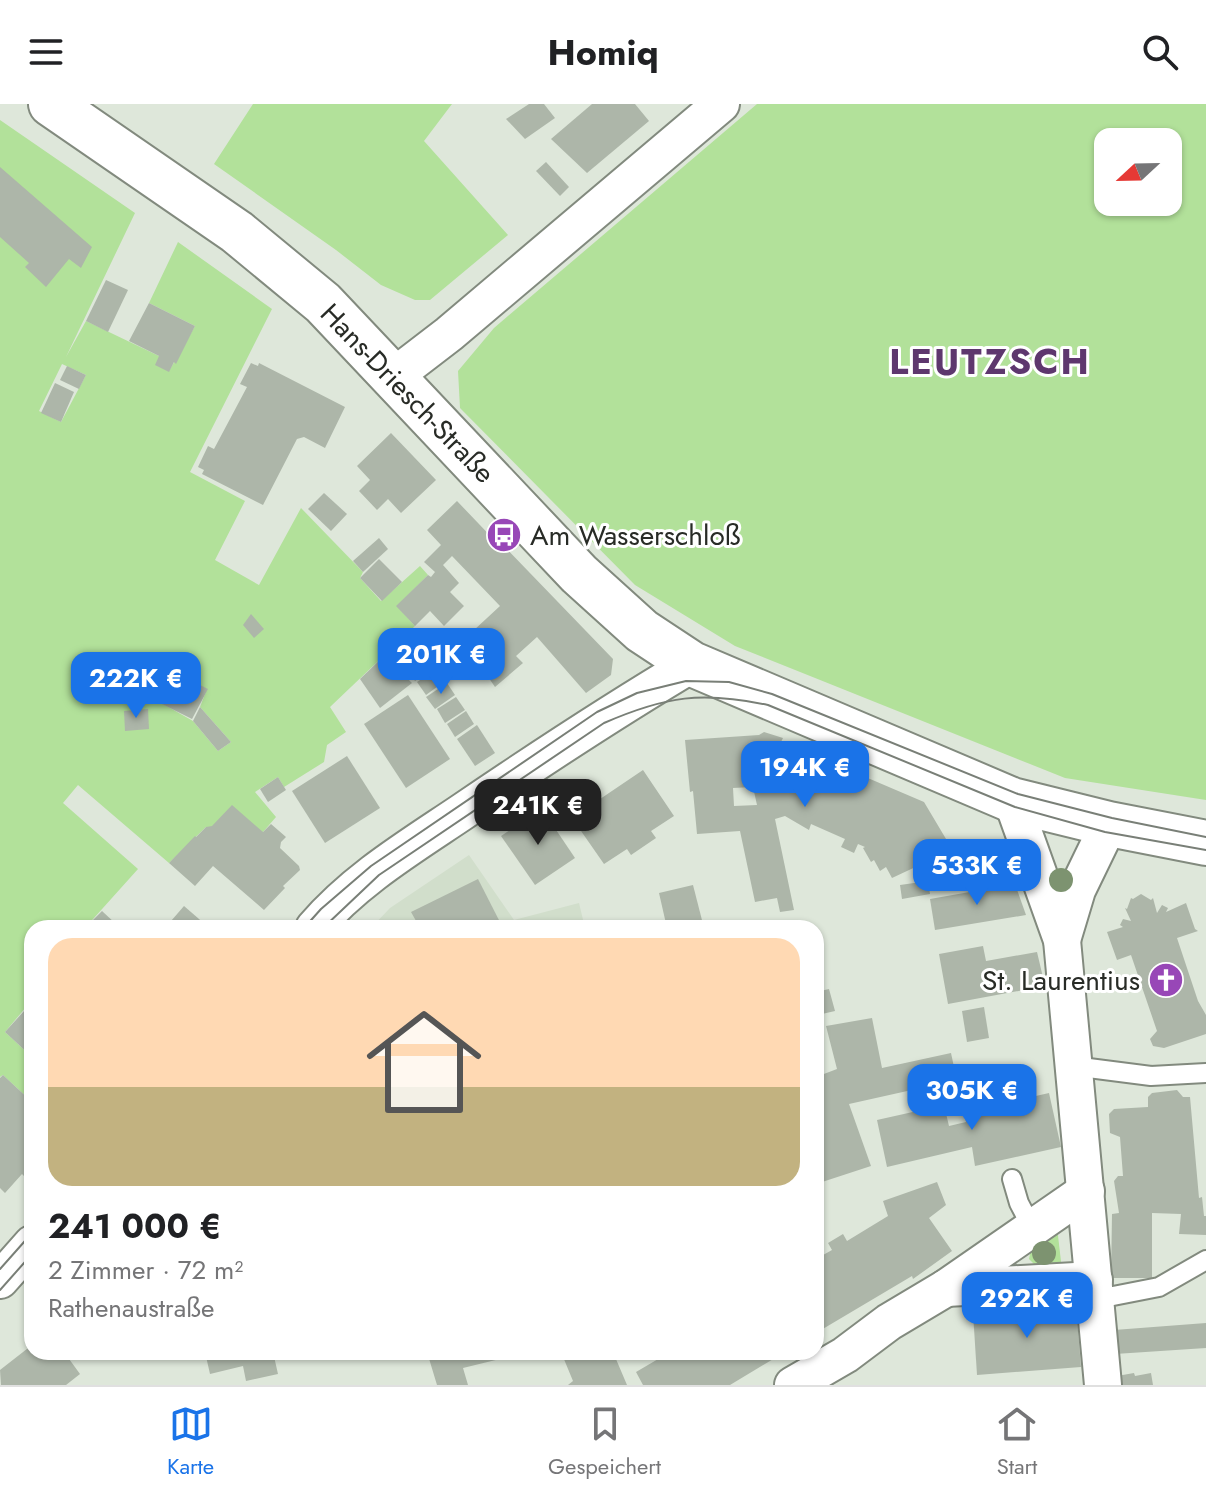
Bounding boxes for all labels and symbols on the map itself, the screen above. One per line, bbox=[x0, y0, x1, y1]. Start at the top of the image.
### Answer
north arrow bbox=[1094, 128, 1182, 216]
street label: Hans-Driesch-Straße bbox=[311, 294, 504, 493]
district label: LEUTZSCH bbox=[889, 335, 1091, 387]
place label: Am Wasserschloß bbox=[530, 515, 741, 556]
bus stop icon: Am Wasserschloß bbox=[485, 516, 523, 554]
pin: 201K € bbox=[376, 628, 506, 696]
pin: 222K € bbox=[71, 652, 201, 720]
pin: 194K € bbox=[740, 741, 870, 809]
pin: 241K € bbox=[473, 779, 603, 847]
pin: 533K € bbox=[912, 839, 1042, 907]
place label: St. Laurentius bbox=[982, 960, 1140, 1001]
church icon: St. Laurentius bbox=[1147, 961, 1185, 999]
pin: 305K € bbox=[907, 1064, 1037, 1132]
pin: 292K € bbox=[962, 1272, 1092, 1340]

